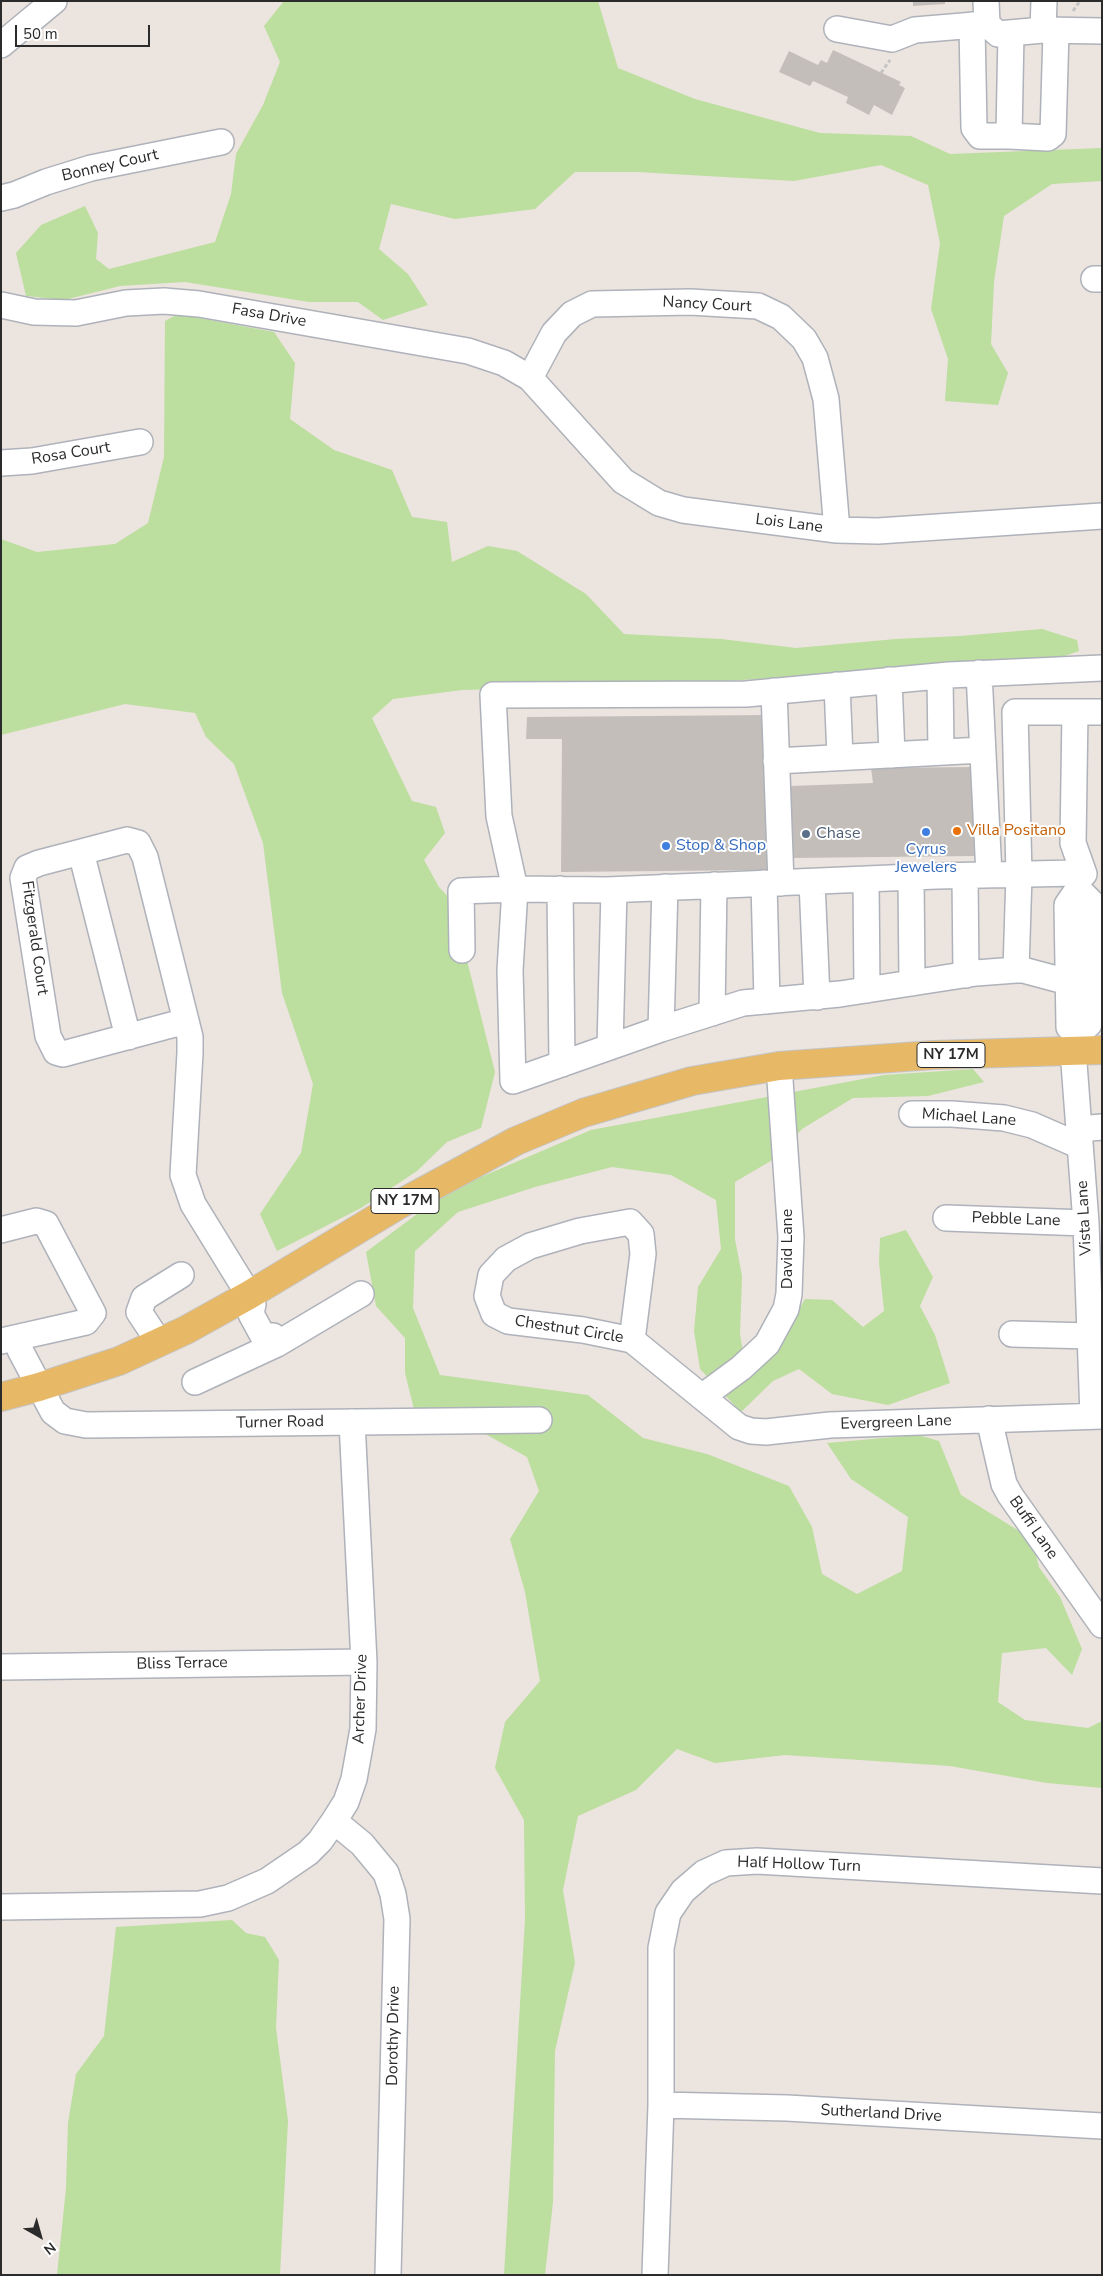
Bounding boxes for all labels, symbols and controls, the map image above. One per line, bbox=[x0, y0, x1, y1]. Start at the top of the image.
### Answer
scale bar bbox=[18, 15, 152, 47]
text: 50 m bbox=[23, 24, 58, 44]
street label: Bonney Court bbox=[60, 146, 160, 186]
street label: Nancy Court bbox=[662, 293, 752, 317]
street label: Fasa Drive bbox=[230, 300, 308, 332]
street label: Rosa Court bbox=[30, 438, 112, 470]
street label: Lois Lane bbox=[754, 510, 824, 538]
place label: Villa Positano bbox=[967, 821, 1066, 841]
place label: Chase bbox=[816, 824, 861, 844]
marker: Villa Positano bbox=[951, 825, 963, 837]
marker: Cyrus Jewelers bbox=[920, 826, 932, 838]
marker: Chase bbox=[800, 828, 812, 840]
place label: Stop & Shop bbox=[676, 836, 766, 856]
marker: Stop & Shop bbox=[660, 840, 672, 852]
place label: Cyrus Jewelers bbox=[895, 840, 957, 878]
street label: Fitzgerald Court bbox=[16, 880, 52, 996]
road number: NY 17M bbox=[917, 1042, 985, 1068]
street label: Michael Lane bbox=[921, 1105, 1017, 1131]
street label: Vista Lane bbox=[1073, 1180, 1097, 1256]
road number: NY 17M bbox=[371, 1188, 439, 1214]
street label: David Lane bbox=[778, 1209, 798, 1289]
street label: Pebble Lane bbox=[971, 1209, 1061, 1231]
street label: Chestnut Circle bbox=[513, 1312, 625, 1348]
street label: Evergreen Lane bbox=[840, 1411, 952, 1435]
street label: Turner Road bbox=[236, 1413, 324, 1433]
street label: Buffi Lane bbox=[1004, 1493, 1062, 1563]
street label: Bliss Terrace bbox=[136, 1654, 228, 1674]
street label: Archer Drive bbox=[350, 1654, 372, 1744]
street label: Half Hollow Turn bbox=[737, 1853, 861, 1877]
street label: Dorothy Drive bbox=[384, 1986, 404, 2086]
street label: Sutherland Drive bbox=[820, 2101, 942, 2127]
north arrow bbox=[15, 2211, 65, 2261]
text: N bbox=[40, 2237, 60, 2259]

